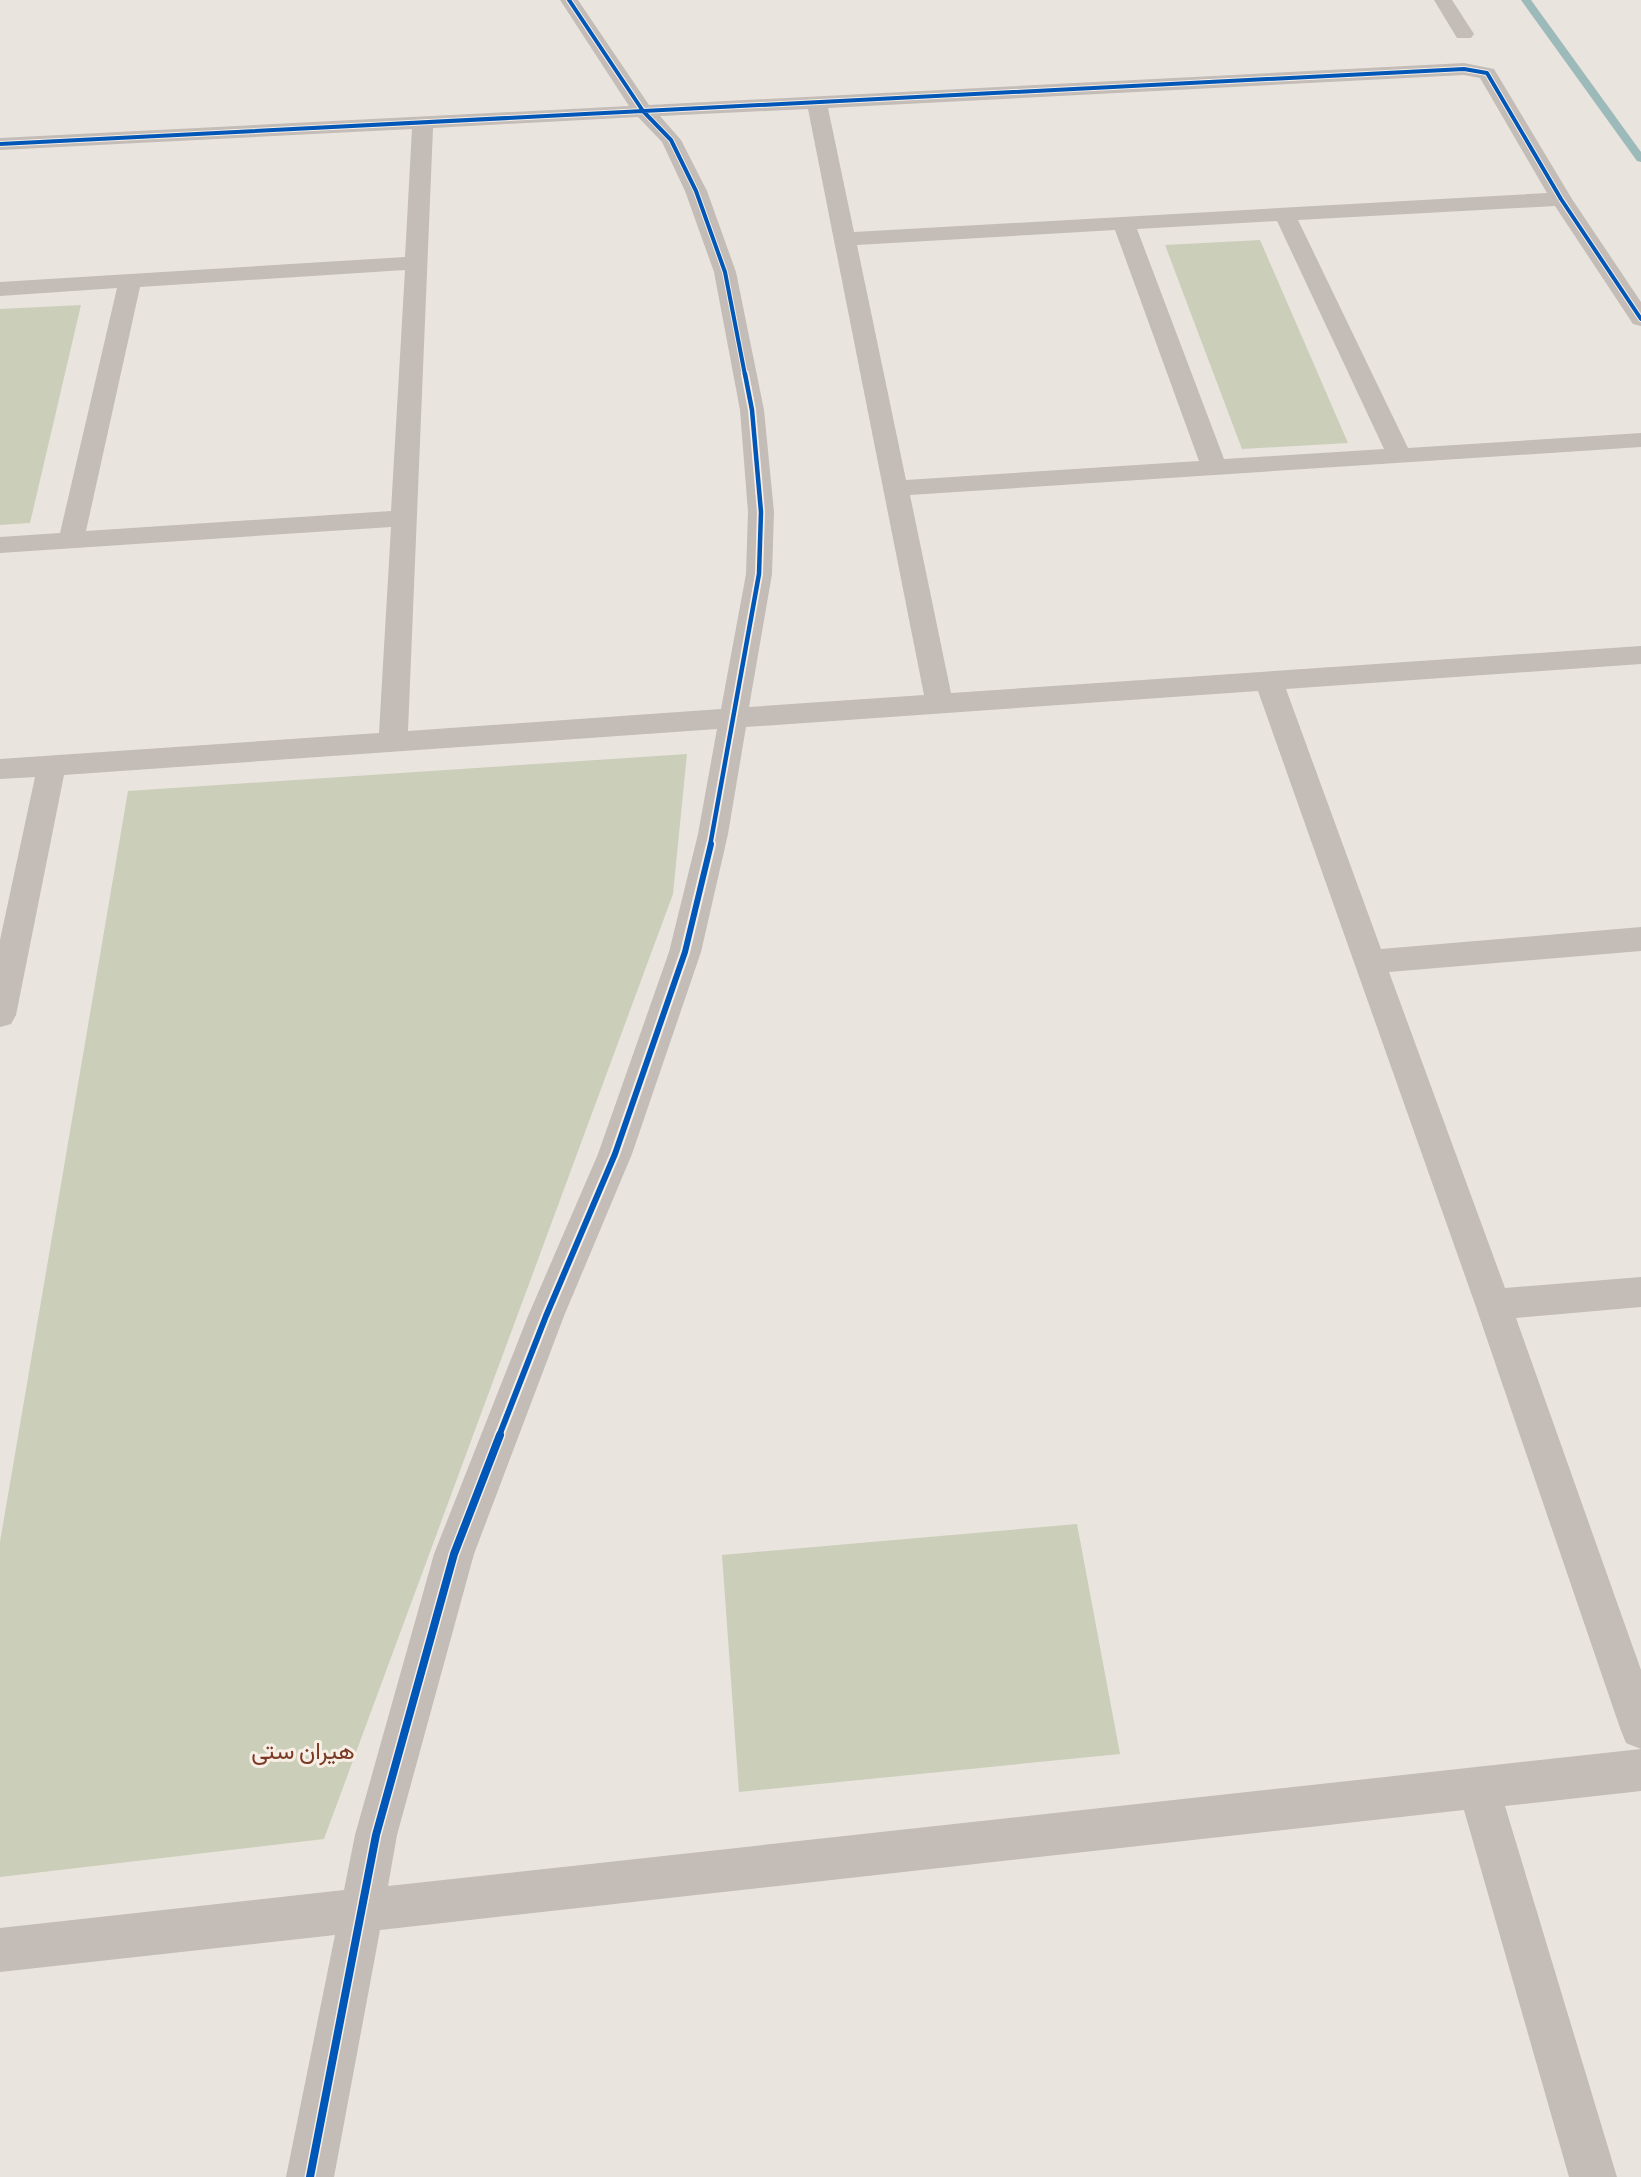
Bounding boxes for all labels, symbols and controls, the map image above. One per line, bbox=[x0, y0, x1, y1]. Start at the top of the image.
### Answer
district label: هیران ستی bbox=[251, 1733, 355, 1766]

